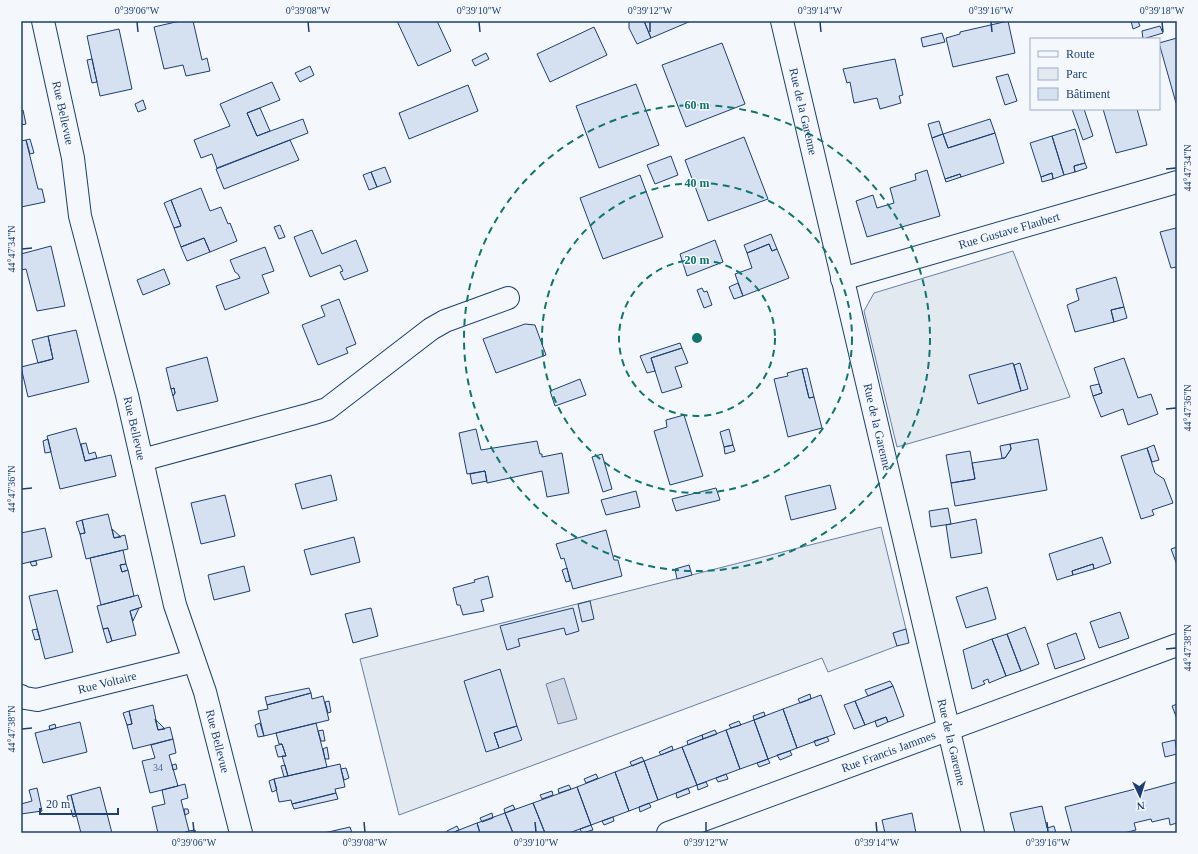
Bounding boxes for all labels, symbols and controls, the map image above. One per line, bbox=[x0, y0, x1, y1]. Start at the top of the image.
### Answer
text: 0°39'06"W bbox=[115, 5, 160, 16]
text: 0°39'08"W bbox=[286, 5, 331, 16]
text: 0°39'10"W bbox=[457, 5, 502, 16]
text: 0°39'12"W bbox=[628, 5, 673, 16]
text: 0°39'14"W bbox=[798, 5, 843, 16]
text: 0°39'16"W bbox=[969, 5, 1014, 16]
text: 0°39'18"W bbox=[1140, 5, 1185, 16]
legend bbox=[1030, 38, 1160, 110]
text: Route bbox=[1066, 47, 1095, 61]
street label: Rue de la Garenne bbox=[786, 67, 820, 156]
text: Parc bbox=[1066, 67, 1087, 81]
street label: Rue Bellevue bbox=[49, 80, 77, 146]
text: Bâtiment bbox=[1066, 87, 1111, 101]
text: 60 m bbox=[685, 98, 710, 112]
text: 44°47'34"N bbox=[1182, 144, 1193, 192]
text: 40 m bbox=[685, 176, 710, 190]
street label: Rue Gustave Flaubert bbox=[957, 209, 1062, 252]
text: 44°47'34"N bbox=[6, 225, 17, 273]
text: 20 m bbox=[685, 253, 710, 267]
centre of rings bbox=[690, 331, 704, 345]
street label: Rue de la Garenne bbox=[860, 382, 894, 472]
text: 44°47'36"N bbox=[1182, 384, 1193, 432]
street label: Rue Bellevue bbox=[121, 395, 149, 462]
text: 44°47'36"N bbox=[6, 465, 17, 513]
text: 44°47'38"N bbox=[1182, 624, 1193, 672]
street label: Rue Voltaire bbox=[76, 669, 138, 697]
street label: Rue de la Garenne bbox=[935, 697, 969, 787]
text: 44°47'38"N bbox=[6, 705, 17, 753]
street label: Rue Bellevue bbox=[203, 708, 232, 774]
street label: Rue Francis Jammes bbox=[839, 728, 938, 775]
house number: 34 bbox=[153, 762, 163, 773]
north arrow bbox=[1120, 776, 1160, 816]
scale bar bbox=[40, 790, 118, 816]
text: 20 m bbox=[46, 797, 71, 811]
text: N bbox=[1136, 800, 1145, 812]
text: 0°39'06"W bbox=[172, 837, 217, 848]
text: 0°39'08"W bbox=[343, 837, 388, 848]
text: 0°39'10"W bbox=[514, 837, 559, 848]
text: 0°39'12"W bbox=[684, 837, 729, 848]
text: 0°39'14"W bbox=[855, 837, 900, 848]
text: 0°39'16"W bbox=[1026, 837, 1071, 848]

